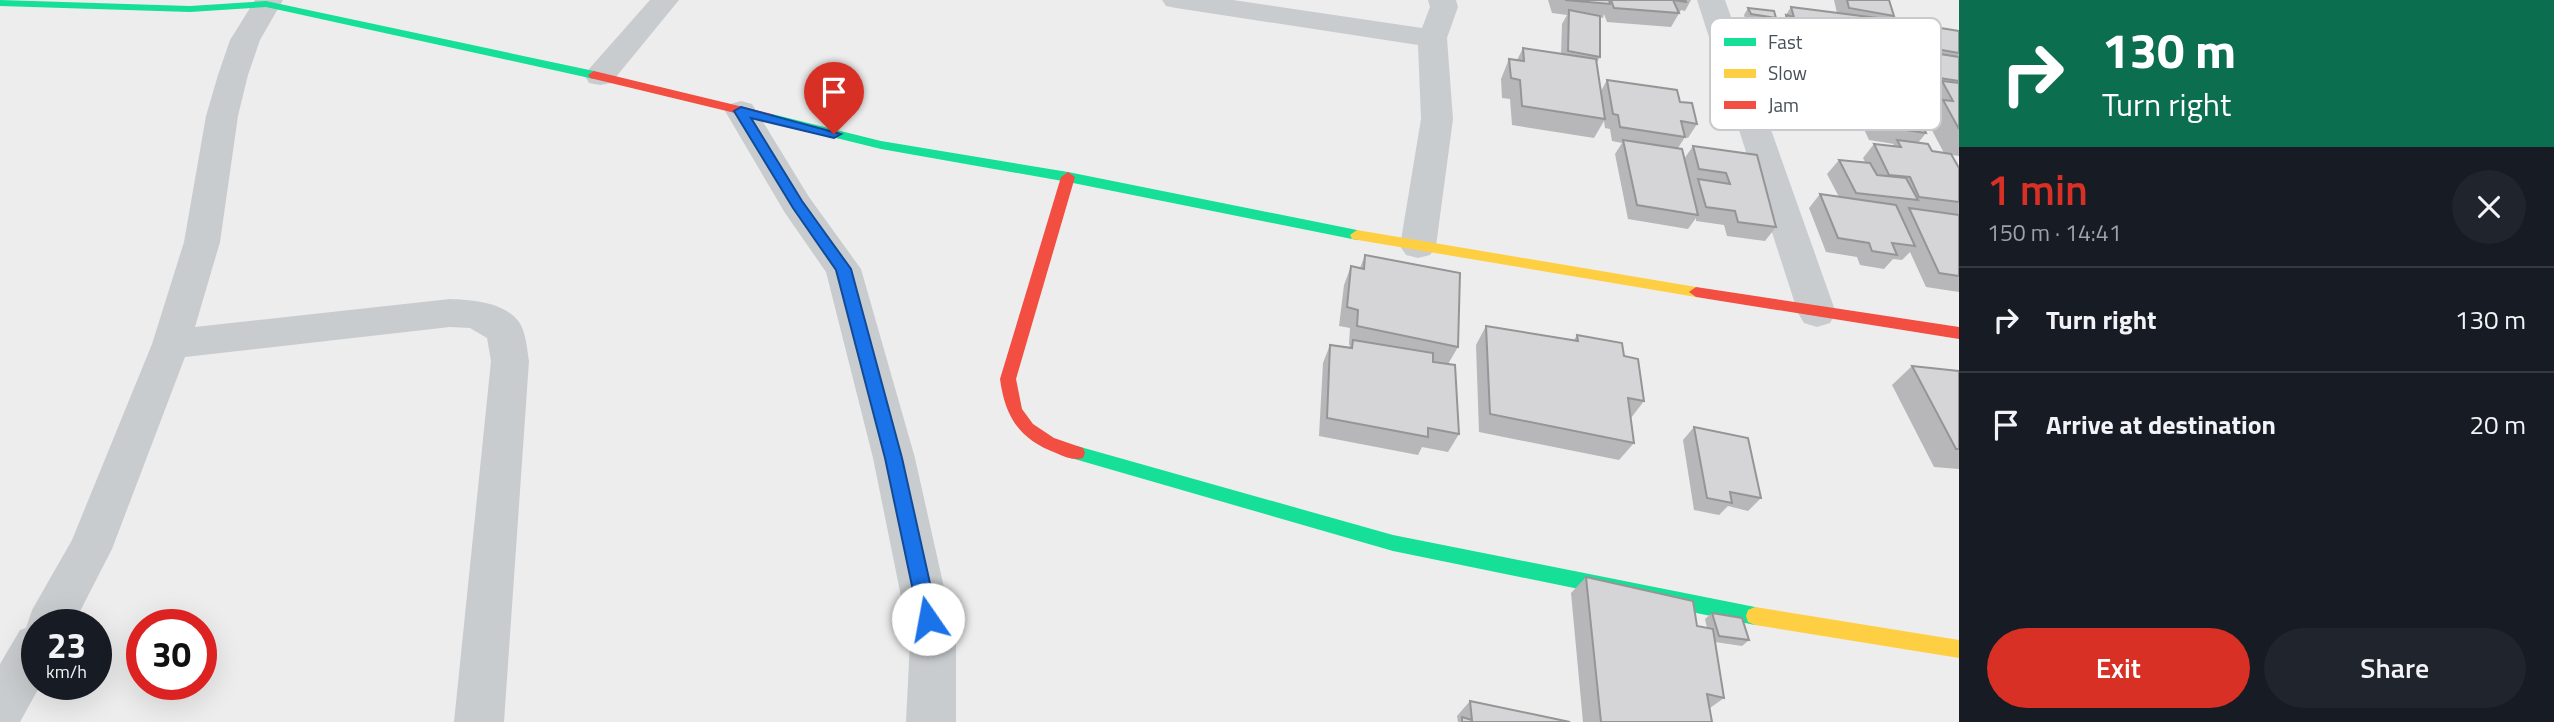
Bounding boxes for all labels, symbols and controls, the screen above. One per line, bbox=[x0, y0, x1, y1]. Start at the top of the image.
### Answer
text: 130 m bbox=[2102, 12, 2236, 87]
legend bbox=[1710, 18, 1941, 130]
text: Fast bbox=[1768, 27, 1803, 56]
icon: right bbox=[1987, 28, 2078, 119]
text: Slow bbox=[1768, 58, 1807, 87]
pin bbox=[804, 62, 864, 134]
icon: arrive bbox=[815, 73, 853, 111]
text: Turn right bbox=[2102, 80, 2231, 128]
text: Jam bbox=[1768, 90, 1799, 119]
text: 1 min bbox=[1987, 157, 2088, 221]
button: close bbox=[2452, 170, 2526, 244]
text: 150 m · 14:41 bbox=[1987, 215, 2122, 250]
text: Turn right bbox=[2046, 300, 2157, 339]
text: 130 m bbox=[2455, 300, 2526, 339]
icon: right bbox=[1987, 301, 2025, 339]
text: Arrive at destination bbox=[2046, 405, 2276, 444]
text: 20 m bbox=[2469, 405, 2526, 444]
icon: arrive bbox=[1987, 406, 2025, 444]
position arrow bbox=[891, 582, 965, 656]
speed limit sign: 30 bbox=[126, 609, 217, 700]
text: 23 bbox=[47, 618, 86, 672]
button: Exit bbox=[1987, 628, 2250, 708]
button: Share bbox=[2264, 628, 2526, 708]
text: km/h bbox=[46, 658, 87, 685]

